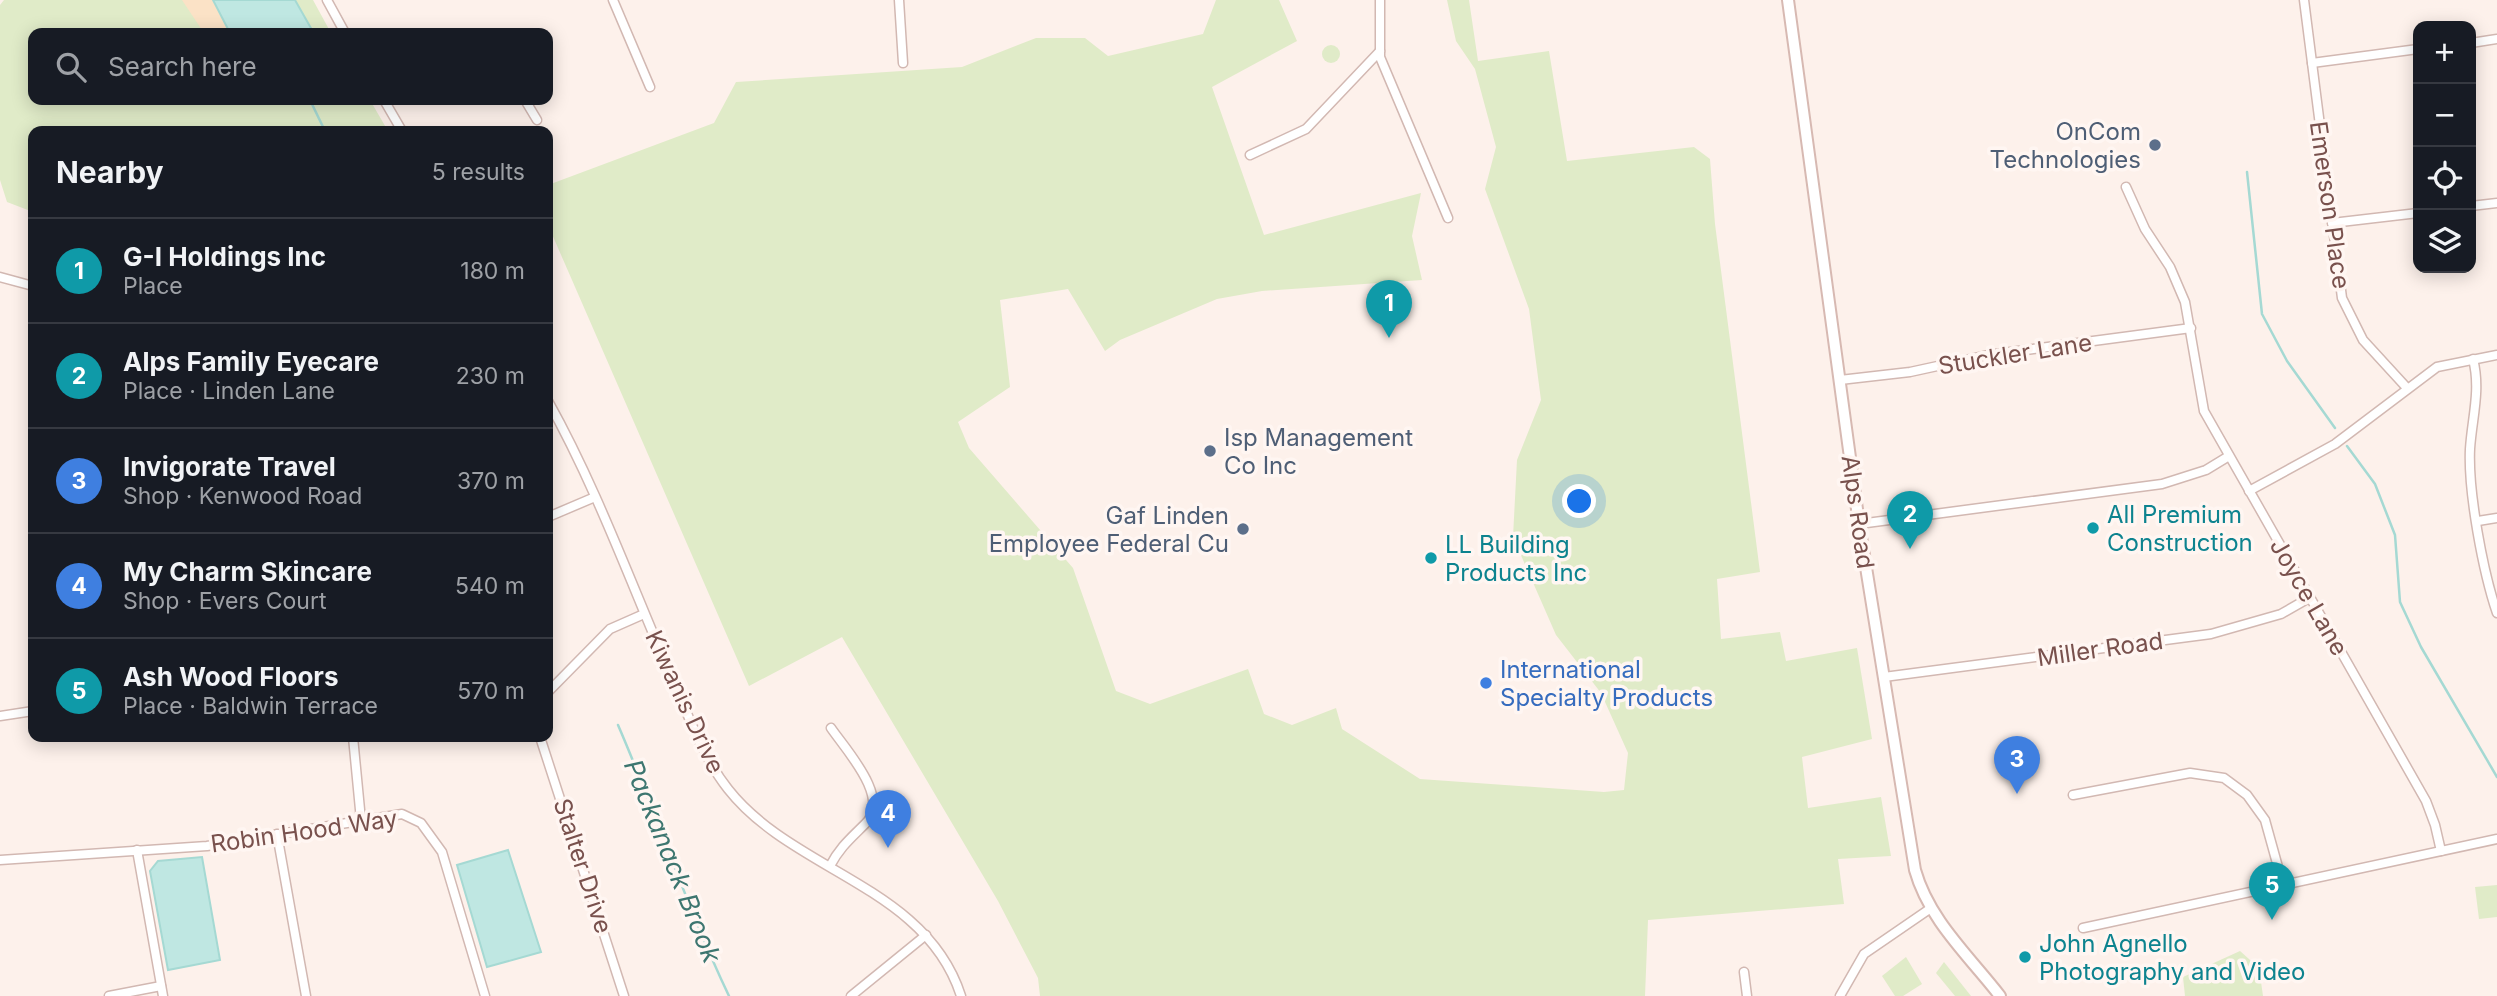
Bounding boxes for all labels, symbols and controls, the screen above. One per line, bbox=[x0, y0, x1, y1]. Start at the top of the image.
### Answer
map controls bbox=[2413, 21, 2476, 273]
button: + bbox=[2413, 21, 2476, 84]
search box bbox=[28, 28, 553, 105]
icon: search bbox=[52, 48, 90, 86]
text: Search here bbox=[108, 51, 257, 82]
button: − bbox=[2413, 84, 2476, 147]
place label: OnCom Technologies bbox=[1990, 117, 2141, 174]
street label: Emerson Place bbox=[2304, 119, 2356, 291]
marker: OnCom Technologies bbox=[2147, 137, 2163, 153]
button: locate bbox=[2413, 147, 2476, 210]
text: Nearby bbox=[56, 154, 164, 190]
text: 5 results bbox=[432, 158, 525, 186]
button: layers bbox=[2413, 210, 2476, 273]
text: G-I Holdings Inc bbox=[123, 241, 326, 272]
text: 1 bbox=[74, 257, 84, 285]
text: 180 m bbox=[460, 257, 525, 285]
text: Place bbox=[123, 272, 183, 300]
pin: 1 bbox=[1366, 280, 1412, 338]
street label: Stuckler Lane bbox=[1936, 328, 2094, 380]
text: Alps Family Eyecare bbox=[123, 346, 379, 377]
text: 2 bbox=[72, 362, 86, 390]
text: 230 m bbox=[456, 362, 525, 390]
text: Place · Linden Lane bbox=[123, 377, 335, 405]
place label: Isp Management Co Inc bbox=[1224, 423, 1413, 480]
marker: Isp Management Co Inc bbox=[1202, 443, 1218, 459]
text: Invigorate Travel bbox=[123, 451, 336, 482]
street label: Alps Road bbox=[1836, 453, 1880, 571]
text: 3 bbox=[72, 467, 86, 495]
text: 370 m bbox=[457, 467, 525, 495]
text: Shop · Kenwood Road bbox=[123, 482, 362, 510]
your location bbox=[1562, 484, 1596, 518]
pin: 2 bbox=[1887, 491, 1933, 549]
place label: All Premium Construction bbox=[2107, 500, 2253, 557]
place label: Gaf Linden Employee Federal Cu bbox=[989, 501, 1229, 558]
marker: All Premium Construction bbox=[2085, 520, 2101, 536]
marker: Gaf Linden Employee Federal Cu bbox=[1235, 521, 1251, 537]
place label: LL Building Products Inc bbox=[1445, 530, 1587, 587]
street label: Joyce Lane bbox=[2264, 533, 2354, 661]
marker: LL Building Products Inc bbox=[1423, 550, 1439, 566]
text: My Charm Skincare bbox=[123, 556, 372, 587]
text: 4 bbox=[71, 572, 87, 600]
text: 540 m bbox=[455, 572, 525, 600]
text: Shop · Evers Court bbox=[123, 587, 327, 615]
street label: Kiwanis Drive bbox=[639, 626, 731, 778]
street label: Miller Road bbox=[2035, 626, 2165, 672]
place label: International Specialty Products bbox=[1500, 655, 1713, 712]
text: Ash Wood Floors bbox=[123, 661, 339, 692]
marker: International Specialty Products bbox=[1478, 675, 1494, 691]
text: 5 bbox=[72, 677, 86, 705]
text: 570 m bbox=[457, 677, 525, 705]
text: Place · Baldwin Terrace bbox=[123, 692, 378, 720]
pin: 3 bbox=[1994, 736, 2040, 794]
water label: Packanack Brook bbox=[618, 755, 728, 968]
pin: 4 bbox=[865, 790, 911, 848]
street label: Stalter Drive bbox=[548, 795, 618, 937]
street label: Robin Hood Way bbox=[209, 804, 399, 858]
pin: 5 bbox=[2249, 862, 2295, 920]
place label: John Agnello Photography and Video bbox=[2039, 929, 2305, 986]
marker: John Agnello Photography and Video bbox=[2017, 949, 2033, 965]

